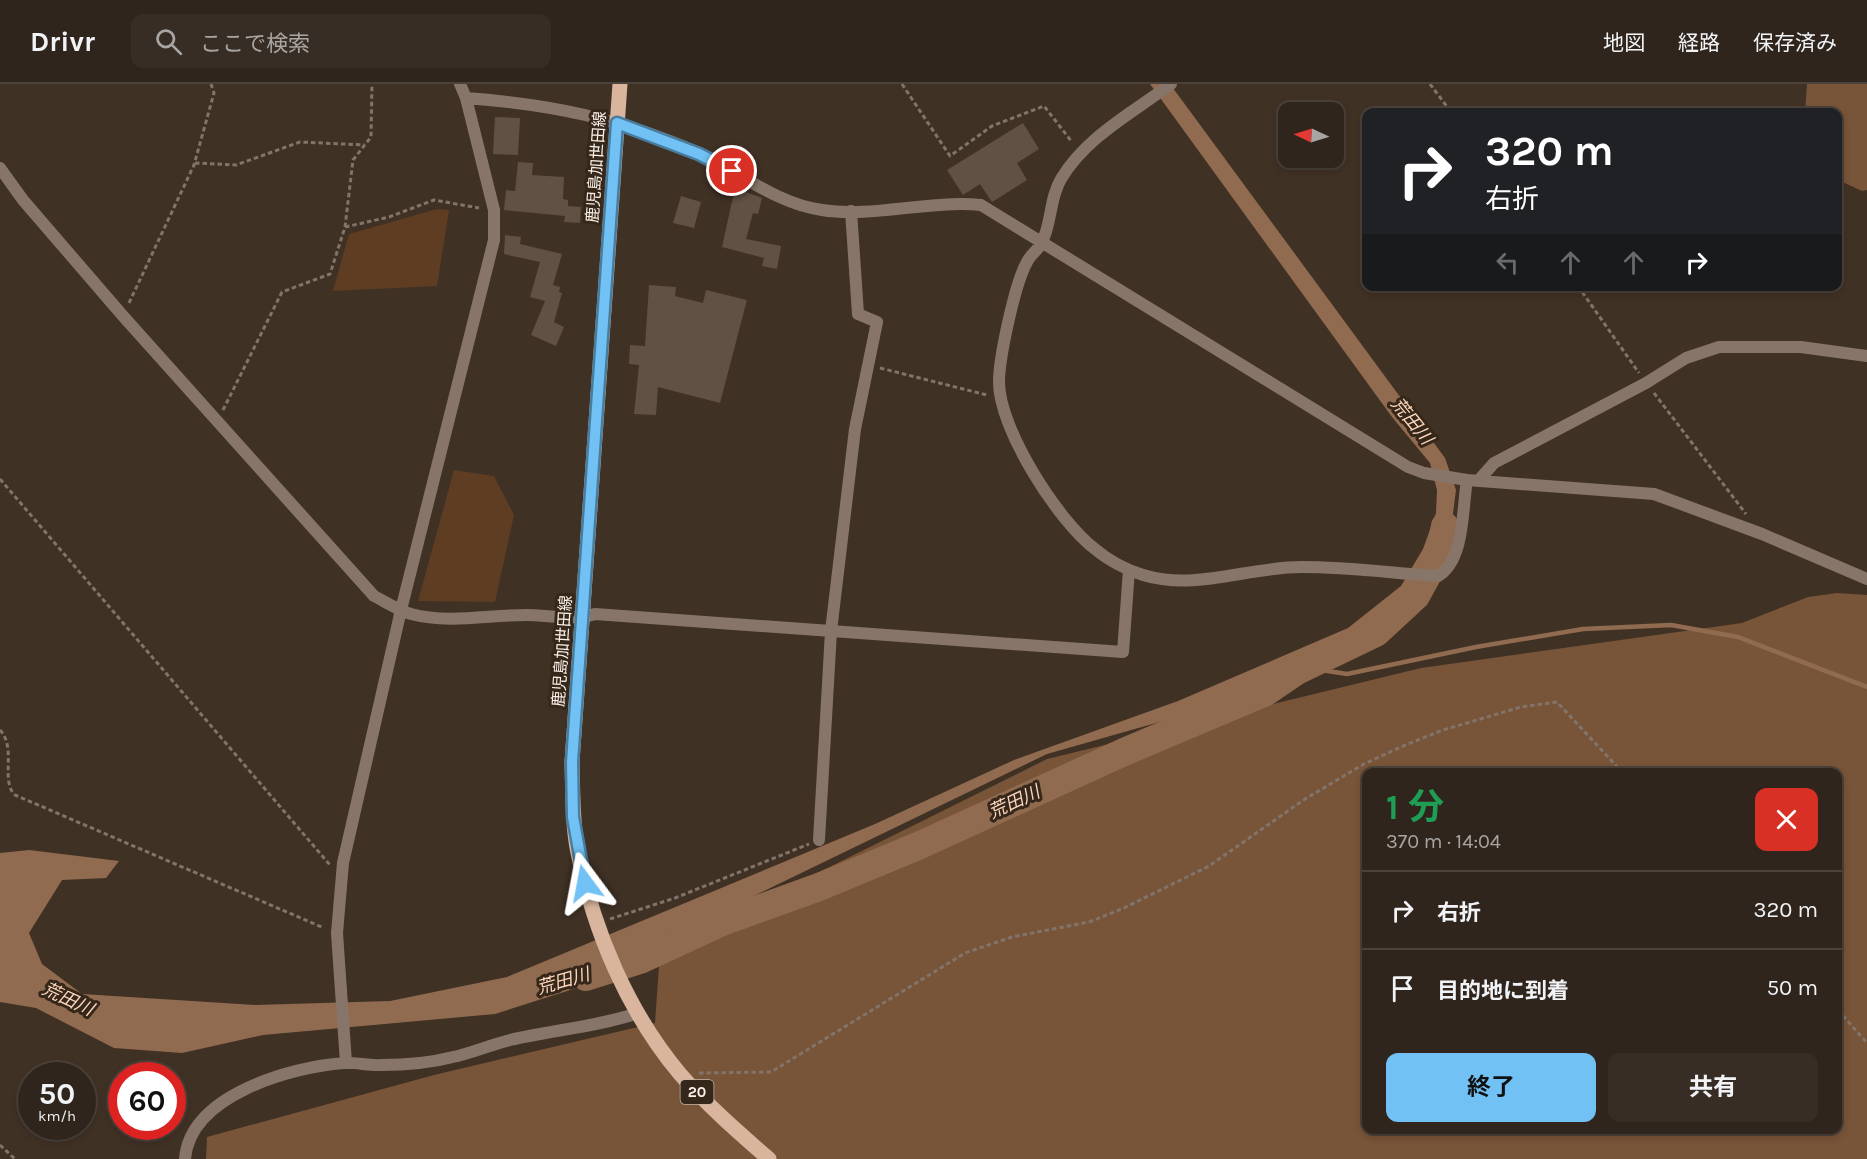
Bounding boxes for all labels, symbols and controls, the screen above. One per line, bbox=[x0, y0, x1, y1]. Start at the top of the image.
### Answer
search box bbox=[131, 14, 551, 68]
text: Drivr bbox=[30, 25, 95, 58]
icon: search bbox=[152, 25, 185, 58]
text: ここで検索 bbox=[200, 31, 310, 57]
text: 地図 bbox=[1603, 31, 1645, 55]
text: 経路 bbox=[1678, 31, 1720, 55]
text: 保存済み bbox=[1753, 31, 1837, 55]
north arrow bbox=[1278, 102, 1344, 168]
map controls bbox=[1278, 102, 1344, 168]
street label: 鹿児島加世田線 bbox=[583, 110, 609, 224]
text: 320 m bbox=[1485, 126, 1614, 176]
icon: right bbox=[1386, 132, 1464, 210]
pin bbox=[706, 145, 757, 196]
icon: arrive bbox=[715, 154, 748, 187]
text: 右折 bbox=[1485, 183, 1539, 215]
icon: left bbox=[1491, 246, 1524, 279]
icon: ahead bbox=[1554, 246, 1587, 279]
icon: ahead bbox=[1617, 246, 1650, 279]
icon: right bbox=[1680, 246, 1713, 279]
water label: 荒田川 bbox=[1386, 393, 1439, 450]
street label: 鹿児島加世田線 bbox=[549, 594, 575, 708]
water label: 荒田川 bbox=[985, 780, 1045, 823]
text: 1 分 bbox=[1386, 786, 1444, 828]
button: close bbox=[1755, 788, 1818, 851]
text: 370 m · 14:04 bbox=[1386, 830, 1501, 853]
position arrow bbox=[553, 851, 617, 915]
icon: right bbox=[1386, 894, 1419, 927]
text: 320 m bbox=[1753, 897, 1818, 923]
text: 右折 bbox=[1437, 900, 1481, 926]
water label: 荒田川 bbox=[534, 962, 594, 999]
icon: arrive bbox=[1386, 972, 1419, 1005]
text: 50 m bbox=[1767, 975, 1818, 1001]
water label: 荒田川 bbox=[39, 978, 99, 1021]
text: 目的地に到着 bbox=[1437, 978, 1569, 1004]
button: 終了 bbox=[1386, 1053, 1596, 1122]
button: 共有 bbox=[1608, 1053, 1818, 1122]
speed limit sign: 60 bbox=[108, 1062, 186, 1140]
text: 50 bbox=[39, 1076, 75, 1112]
road number: 20 bbox=[680, 1080, 714, 1104]
text: km/h bbox=[38, 1107, 76, 1125]

